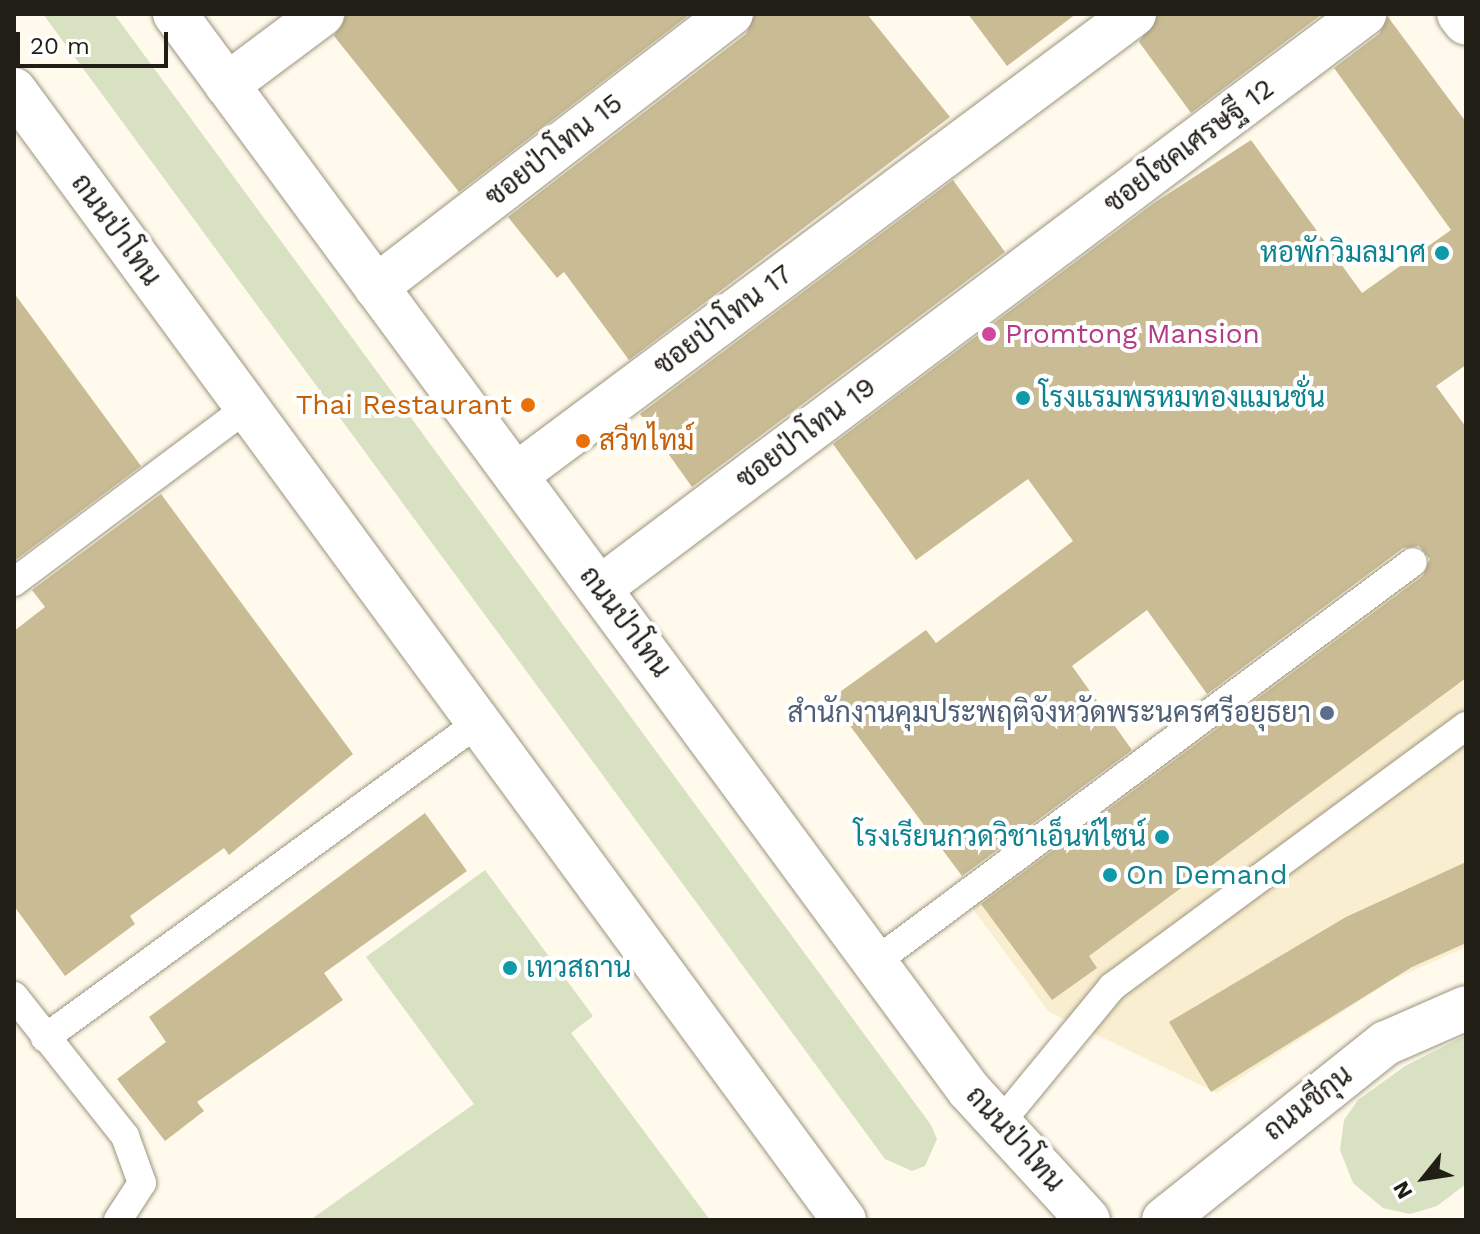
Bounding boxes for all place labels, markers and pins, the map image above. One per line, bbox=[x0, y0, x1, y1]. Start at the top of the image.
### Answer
place label: หอพักวิมลมาศ bbox=[1260, 236, 1426, 270]
marker: หอพักวิมลมาศ bbox=[1433, 244, 1451, 262]
place label: Promtong Mansion bbox=[1005, 317, 1260, 351]
marker: Promtong Mansion bbox=[980, 325, 998, 343]
place label: โรงแรมพรหมทองแมนชั่น bbox=[1039, 381, 1325, 415]
place label: Thai Restaurant bbox=[296, 388, 512, 422]
marker: โรงแรมพรหมทองแมนชั่น bbox=[1014, 389, 1032, 407]
marker: Thai Restaurant bbox=[519, 396, 537, 414]
place label: สวีทไทม์ bbox=[599, 424, 694, 458]
marker: สวีทไทม์ bbox=[574, 432, 592, 450]
place label: สำนักงานคุมประพฤติจังหวัดพระนครศรีอยุธยา bbox=[787, 696, 1311, 730]
marker: สำนักงานคุมประพฤติจังหวัดพระนครศรีอยุธยา bbox=[1318, 704, 1336, 722]
place label: โรงเรียนกวดวิชาเอ็นท์ไซน์ bbox=[854, 820, 1146, 854]
marker: โรงเรียนกวดวิชาเอ็นท์ไซน์ bbox=[1153, 828, 1171, 846]
place label: On Demand bbox=[1126, 858, 1287, 892]
marker: On Demand bbox=[1101, 866, 1119, 884]
place label: เทวสถาน bbox=[526, 951, 631, 985]
marker: เทวสถาน bbox=[501, 959, 519, 977]

